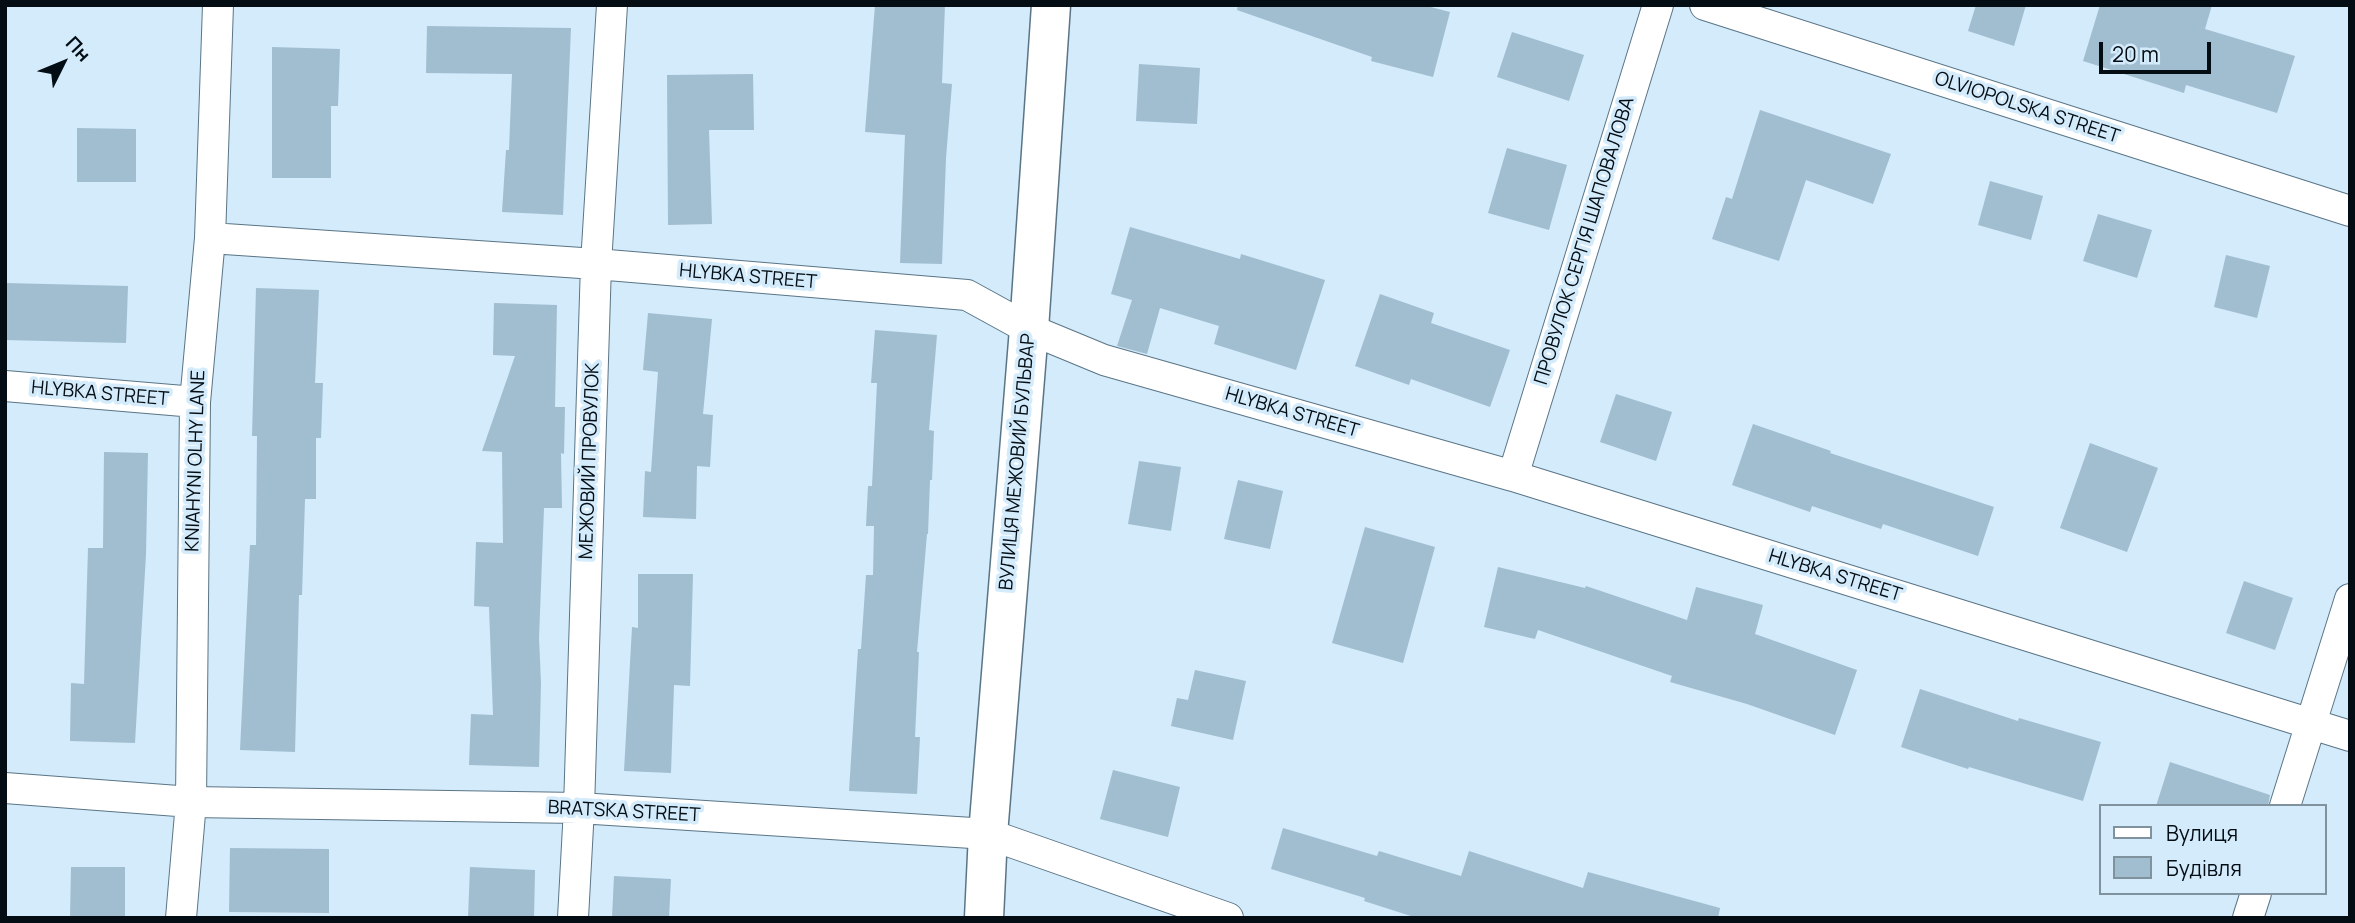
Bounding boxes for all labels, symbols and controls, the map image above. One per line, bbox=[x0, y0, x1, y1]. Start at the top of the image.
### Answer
north arrow bbox=[28, 28, 98, 98]
scale bar bbox=[2103, 28, 2215, 72]
text: Пн bbox=[60, 30, 97, 67]
text: 20 m bbox=[2112, 40, 2159, 68]
street label: OLVIOPOLSKA STREET bbox=[1932, 67, 2122, 149]
street label: ПРОВУЛОК СЕРГІЯ ШАПОВАЛОВА bbox=[1530, 94, 1640, 388]
street label: HLYBKA STREET bbox=[678, 260, 818, 294]
street label: ВУЛИЦЯ МЕЖОВИЙ БУЛЬВАР bbox=[995, 333, 1041, 591]
street label: МЕЖОВИЙ ПРОВУЛОК bbox=[575, 362, 605, 560]
street label: KNIAHYNI OLHY LANE bbox=[181, 370, 211, 552]
street label: HLYBKA STREET bbox=[30, 377, 170, 411]
street label: HLYBKA STREET bbox=[1222, 383, 1362, 443]
street label: HLYBKA STREET bbox=[1766, 545, 1904, 607]
street label: BRATSKA STREET bbox=[547, 797, 701, 827]
legend bbox=[2100, 804, 2327, 895]
text: Вулиця bbox=[2166, 819, 2238, 847]
text: Будівля bbox=[2166, 854, 2242, 882]

